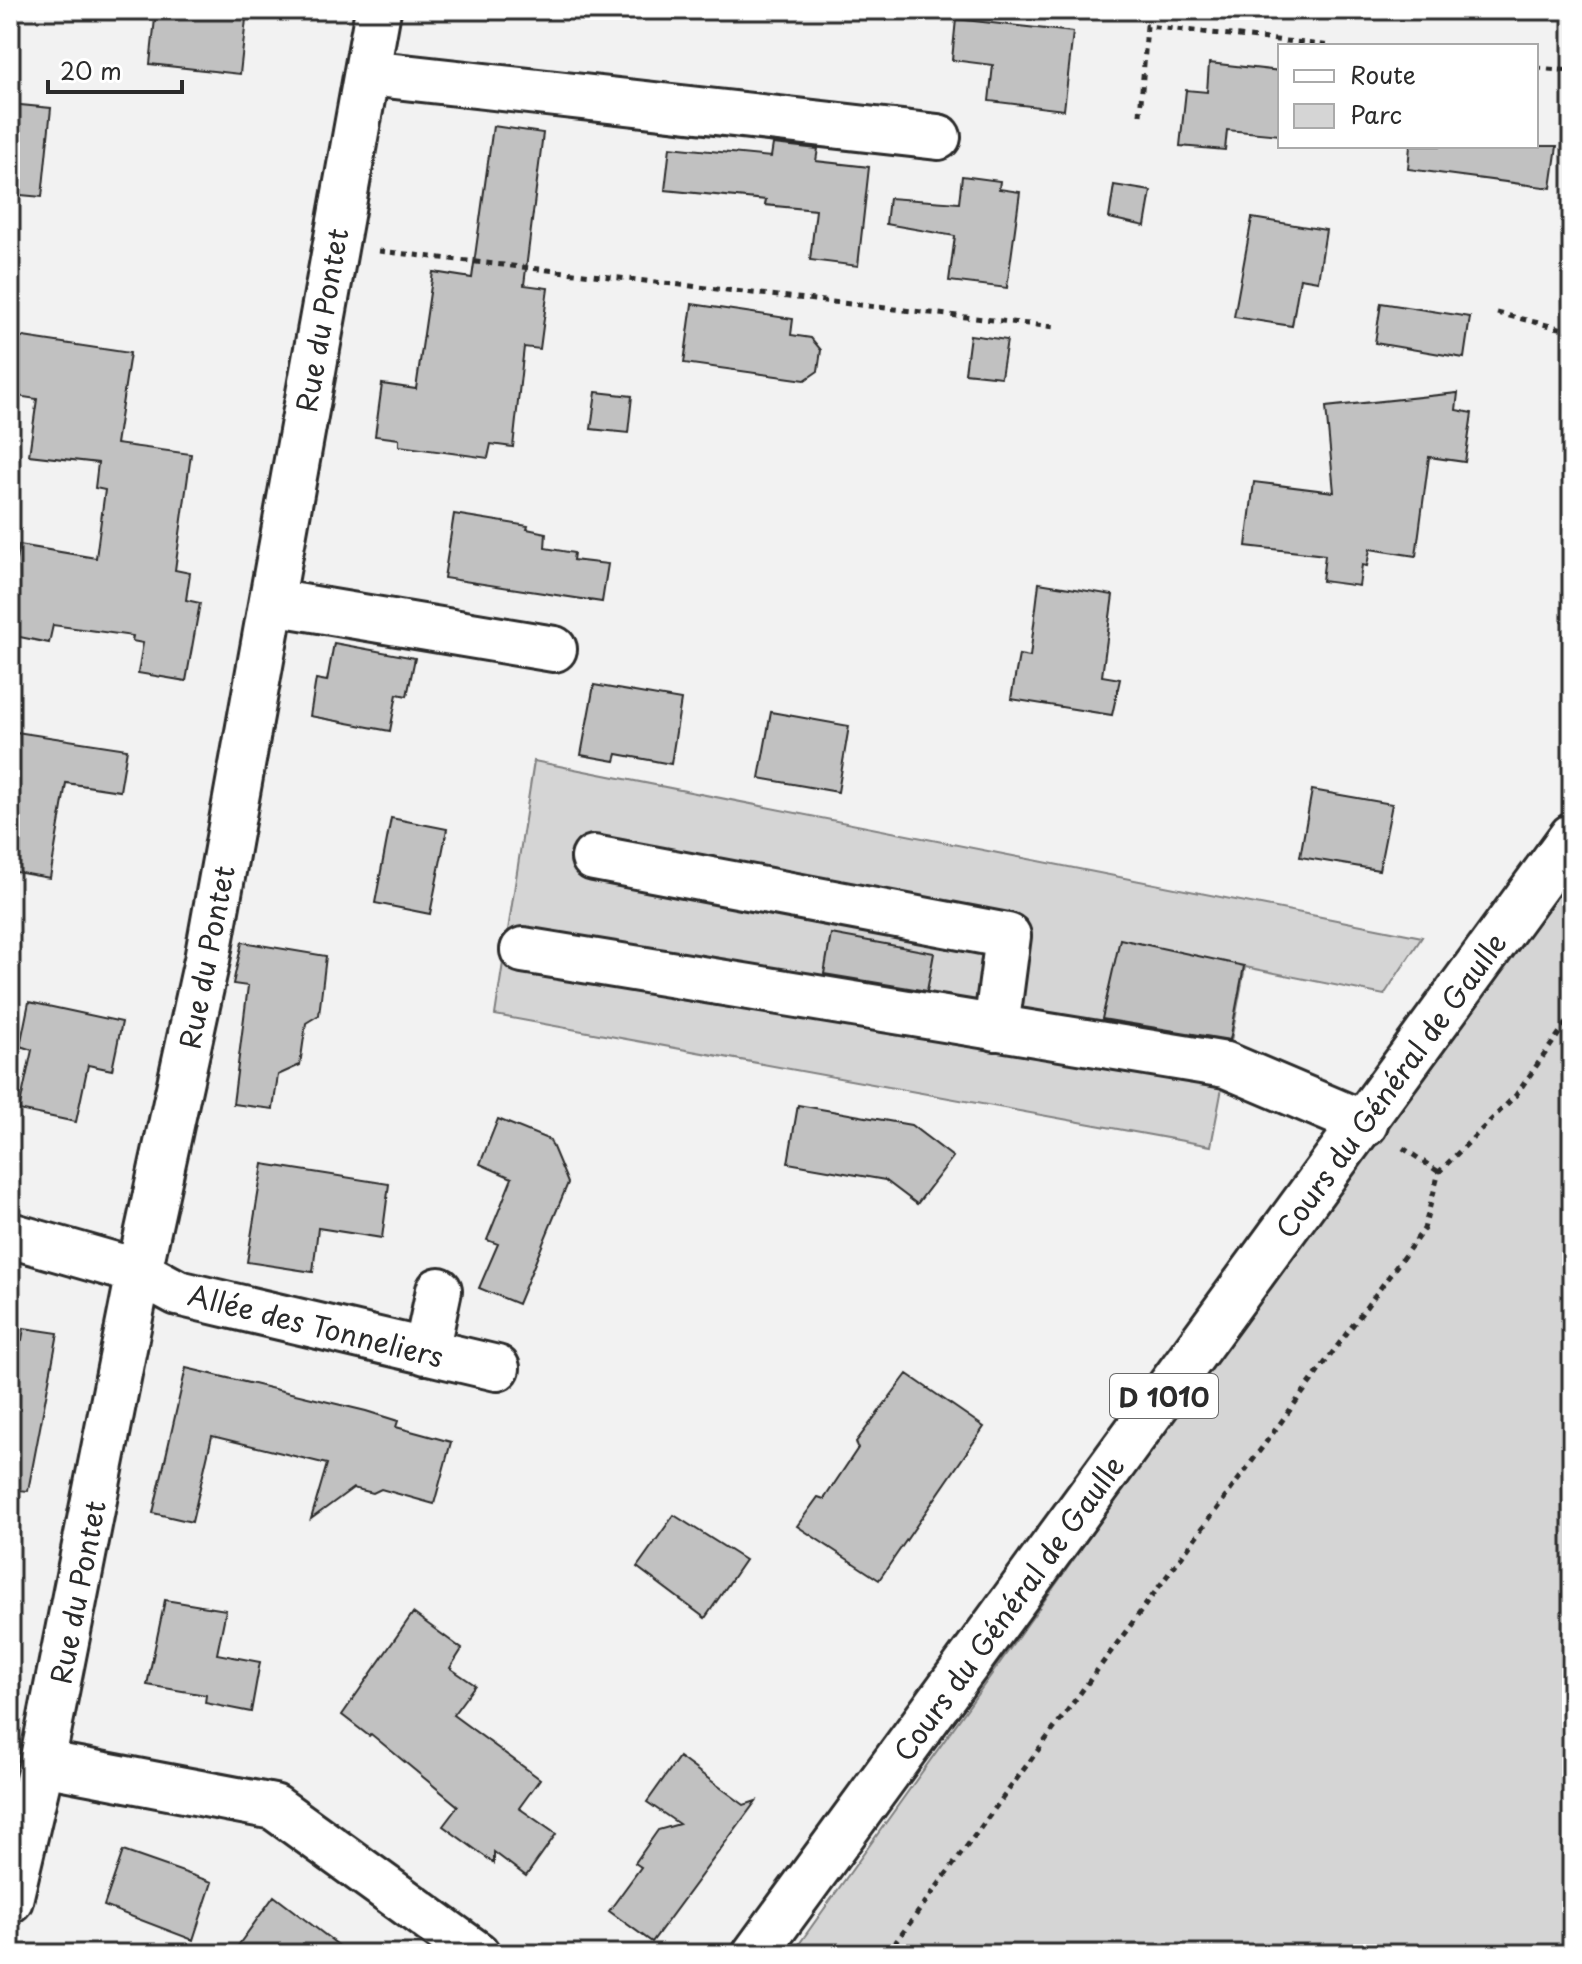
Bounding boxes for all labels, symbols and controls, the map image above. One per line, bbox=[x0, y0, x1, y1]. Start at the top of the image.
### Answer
scale bar bbox=[48, 44, 182, 94]
legend bbox=[1278, 44, 1538, 148]
text: 20 m bbox=[60, 52, 122, 88]
text: Route bbox=[1350, 56, 1416, 92]
text: Parc bbox=[1350, 96, 1402, 132]
street label: Rue du Pontet bbox=[284, 224, 358, 415]
street label: Rue du Pontet bbox=[167, 861, 245, 1052]
street label: Cours du Général de Gaulle bbox=[1264, 923, 1516, 1247]
street label: Allée des Tonneliers bbox=[184, 1272, 448, 1378]
road number: D 1010 bbox=[1110, 1374, 1218, 1418]
street label: Cours du Général de Gaulle bbox=[882, 1446, 1134, 1770]
street label: Rue du Pontet bbox=[38, 1496, 116, 1687]

